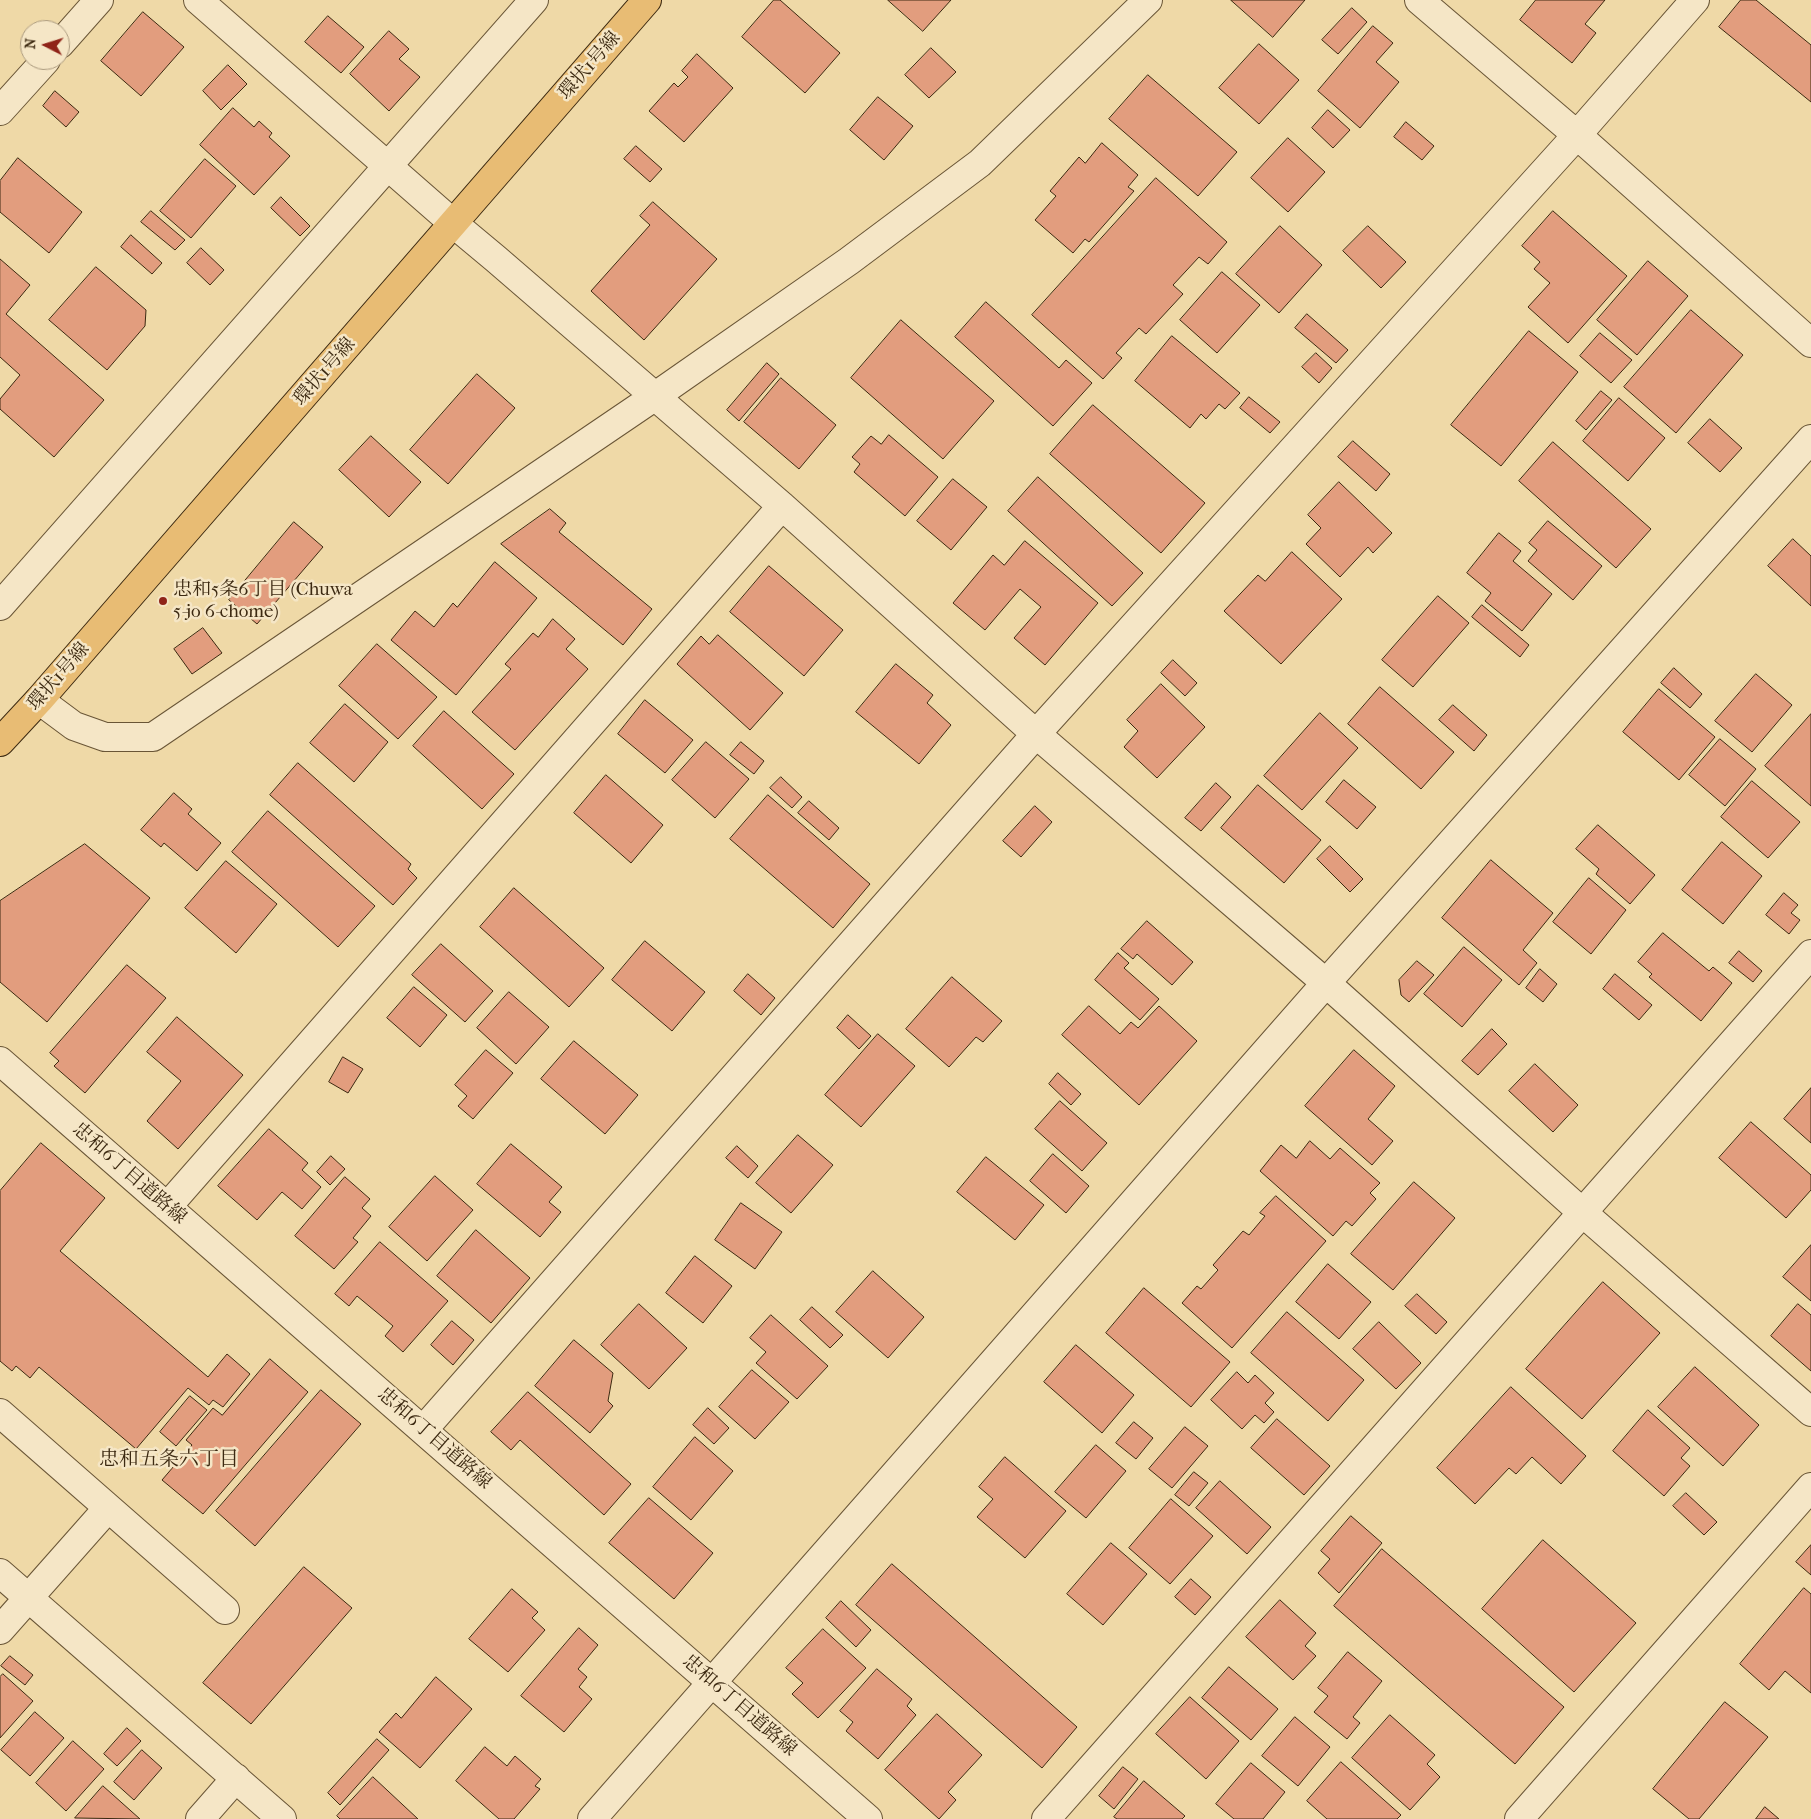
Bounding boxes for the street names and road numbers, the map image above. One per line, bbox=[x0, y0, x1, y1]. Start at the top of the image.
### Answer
street label: 環状1号線 bbox=[554, 27, 626, 105]
street label: 環状1号線 bbox=[289, 333, 361, 411]
street label: 環状1号線 bbox=[23, 638, 95, 716]
street label: 忠和6丁目道路線 bbox=[67, 1118, 191, 1230]
street label: 忠和6丁目道路線 bbox=[372, 1383, 496, 1495]
street label: 忠和6丁目道路線 bbox=[677, 1650, 801, 1762]

